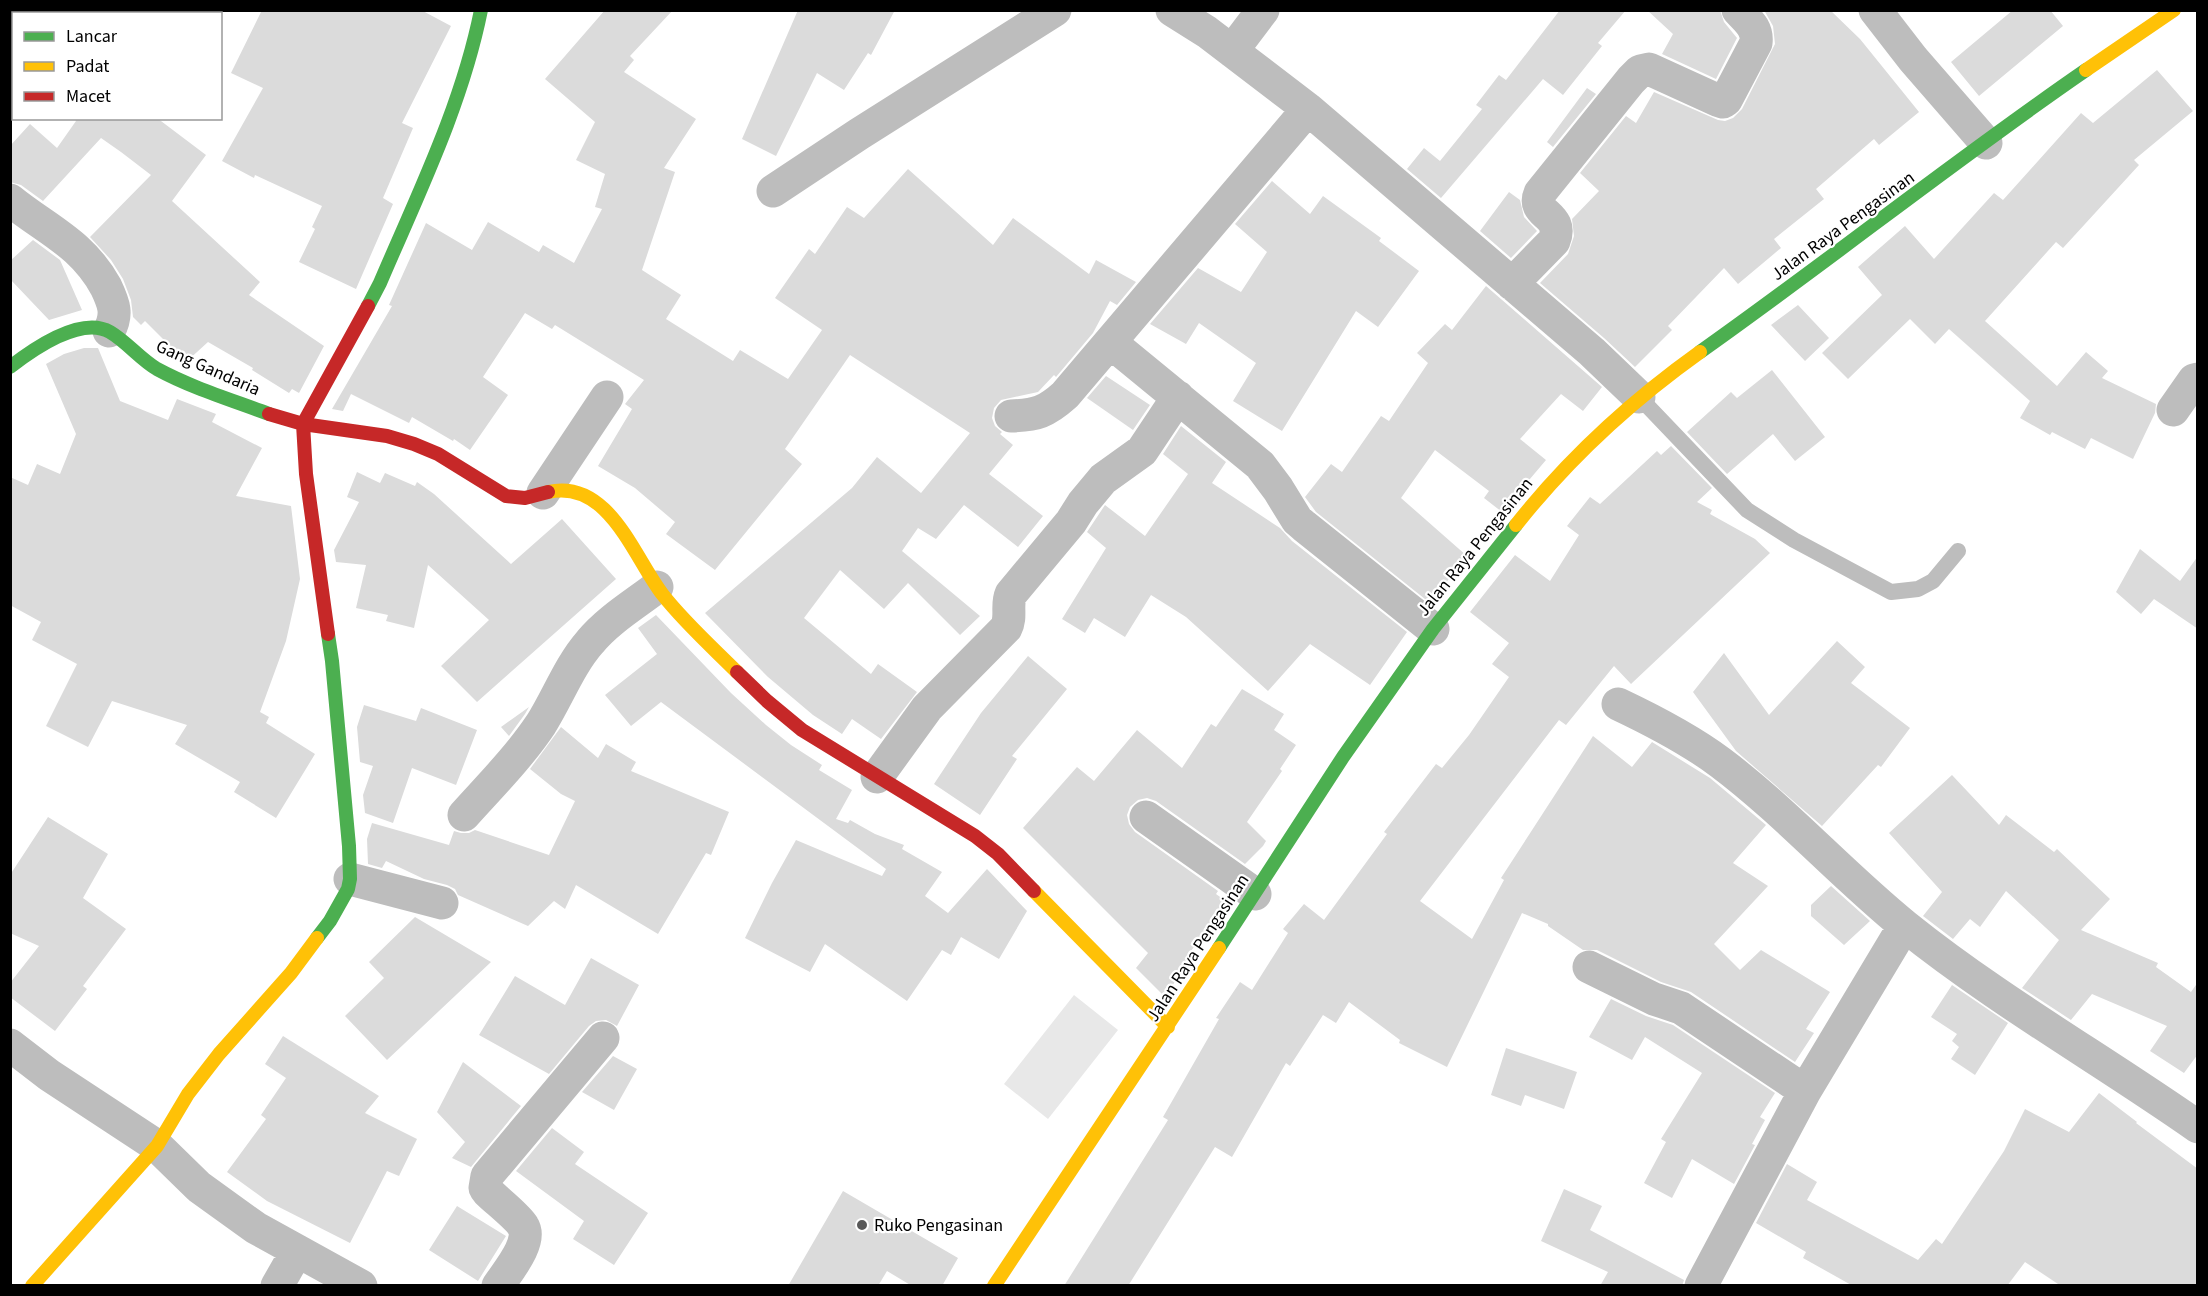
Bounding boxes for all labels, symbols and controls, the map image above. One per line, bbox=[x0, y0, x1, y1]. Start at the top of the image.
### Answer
legend bbox=[12, 12, 222, 120]
text: Lancar bbox=[66, 24, 118, 49]
text: Padat bbox=[66, 54, 109, 79]
text: Macet bbox=[66, 84, 111, 109]
street label: Jalan Raya Pengasinan bbox=[1766, 165, 1920, 287]
street label: Gang Gandaria bbox=[152, 334, 264, 402]
street label: Jalan Raya Pengasinan bbox=[1411, 472, 1539, 622]
street label: Jalan Raya Pengasinan bbox=[1141, 869, 1255, 1027]
place label: Ruko Pengasinan bbox=[874, 1213, 1003, 1238]
marker: Ruko Pengasinan bbox=[855, 1218, 869, 1232]

